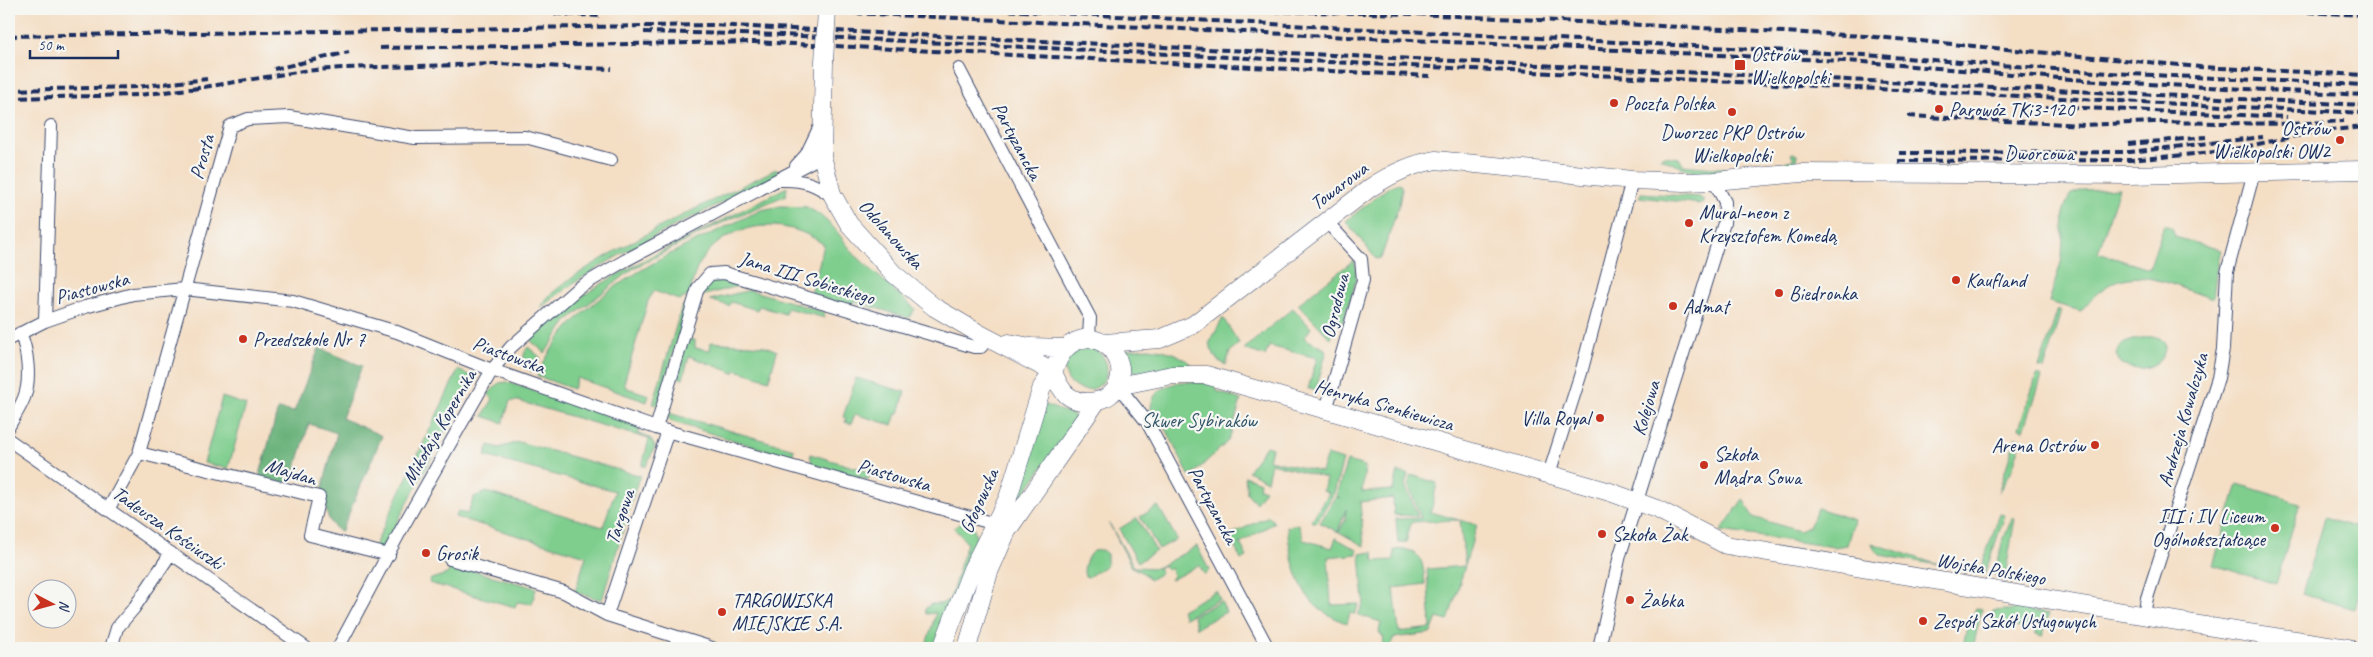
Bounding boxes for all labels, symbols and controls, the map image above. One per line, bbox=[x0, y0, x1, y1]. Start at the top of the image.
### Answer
scale bar bbox=[30, 28, 118, 60]
text: 50 m bbox=[38, 36, 65, 55]
place label: Ostrów Wielkopolski bbox=[1751, 42, 1832, 90]
marker: Ostrów Wielkopolski bbox=[1733, 58, 1747, 72]
place label: Poczta Polska bbox=[1624, 91, 1716, 116]
marker: Poczta Polska bbox=[1608, 97, 1620, 109]
place label: Parowóz TKi3-120 bbox=[1949, 97, 2076, 122]
street label: Partyzancka bbox=[986, 98, 1049, 186]
marker: Parowóz TKi3-120 bbox=[1933, 103, 1945, 115]
marker: Dworzec PKP Ostrów Wielkopolski bbox=[1726, 106, 1738, 118]
place label: Ostrów Wielkopolski OW2 bbox=[2213, 116, 2332, 164]
place label: Dworzec PKP Ostrów Wielkopolski bbox=[1661, 120, 1805, 168]
street label: Prosta bbox=[184, 130, 221, 182]
marker: Ostrów Wielkopolski OW2 bbox=[2334, 134, 2346, 146]
street label: Dworcowa bbox=[2004, 141, 2076, 166]
street label: Towarowa bbox=[1305, 155, 1374, 216]
street label: Odolanowska bbox=[853, 194, 930, 275]
place label: Mural-neon z Krzysztofem Komedą bbox=[1699, 200, 1837, 248]
marker: Mural-neon z Krzysztofem Komedą bbox=[1683, 217, 1695, 229]
street label: Jana III Sobieskiego bbox=[736, 245, 878, 311]
street label: Piastowska bbox=[53, 266, 133, 310]
place label: Kaufland bbox=[1966, 268, 2029, 293]
street label: Ogrodowa bbox=[1315, 270, 1355, 341]
marker: Kaufland bbox=[1950, 274, 1962, 286]
place label: Biedronka bbox=[1789, 281, 1858, 306]
marker: Biedronka bbox=[1773, 287, 1785, 299]
place label: Admat bbox=[1683, 294, 1732, 319]
marker: Admat bbox=[1667, 300, 1679, 312]
place label: Przedszkole Nr 7 bbox=[253, 327, 366, 352]
street label: Piastowska bbox=[470, 330, 550, 380]
marker: Przedszkole Nr 7 bbox=[237, 333, 249, 345]
street label: Andrzeja Kowalczyka bbox=[2152, 348, 2215, 490]
street label: Mikołaja Kopernika bbox=[396, 364, 483, 489]
street label: Henryka Sienkiewicza bbox=[1312, 373, 1458, 437]
street label: Kolejowa bbox=[1626, 376, 1667, 438]
place label: Villa Royal bbox=[1521, 406, 1594, 431]
park label: Skwer Sybiraków bbox=[1141, 408, 1258, 433]
marker: Villa Royal bbox=[1594, 412, 1606, 424]
place label: Arena Ostrów bbox=[1992, 433, 2087, 458]
marker: Arena Ostrów bbox=[2089, 439, 2101, 451]
place label: Szkoła Mądra Sowa bbox=[1714, 442, 1803, 490]
street label: Majdan bbox=[262, 452, 321, 492]
street label: Piastowska bbox=[855, 453, 935, 498]
marker: Szkoła Mądra Sowa bbox=[1698, 459, 1710, 471]
street label: Partyzancka bbox=[1182, 462, 1245, 550]
street label: Głogowska bbox=[954, 463, 1005, 537]
street label: Tadeusza Kościuszki bbox=[108, 480, 230, 577]
street label: Targowa bbox=[599, 485, 641, 547]
place label: III i IV Liceum Ogólnokształcące bbox=[2152, 504, 2267, 552]
place label: Szkoła Żak bbox=[1612, 522, 1689, 547]
marker: III i IV Liceum Ogólnokształcące bbox=[2269, 522, 2281, 534]
marker: Szkoła Żak bbox=[1596, 528, 1608, 540]
place label: Grosik bbox=[436, 541, 480, 566]
marker: Grosik bbox=[420, 547, 432, 559]
street label: Wojska Polskiego bbox=[1935, 547, 2048, 591]
north arrow bbox=[28, 580, 78, 630]
place label: TARGOWISKA MIEJSKIE S.A. bbox=[732, 588, 842, 636]
place label: Żabka bbox=[1640, 588, 1685, 613]
marker: Żabka bbox=[1624, 594, 1636, 606]
text: N bbox=[55, 600, 73, 613]
marker: TARGOWISKA MIEJSKIE S.A. bbox=[716, 606, 728, 618]
place label: Zespół Szkół Usługowych bbox=[1933, 609, 2097, 634]
marker: Zespół Szkół Usługowych bbox=[1917, 615, 1929, 627]

